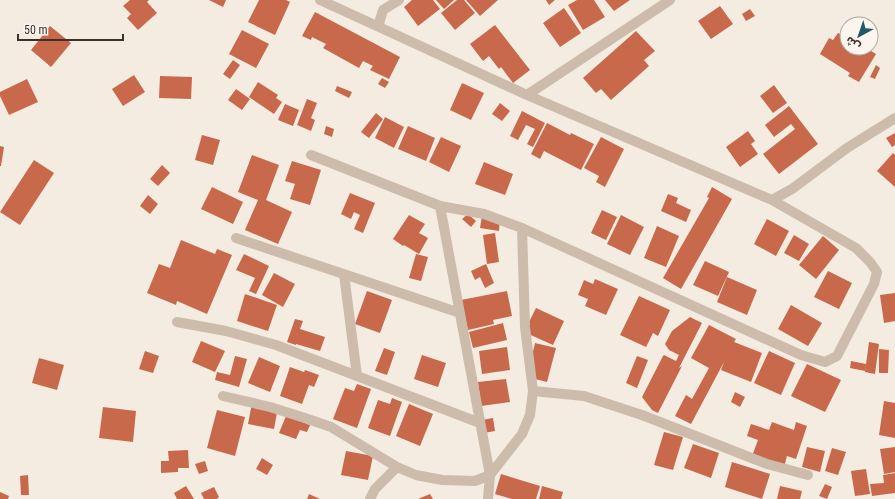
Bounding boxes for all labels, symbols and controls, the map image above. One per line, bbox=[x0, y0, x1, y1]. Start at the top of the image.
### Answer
scale bar bbox=[18, 16, 123, 42]
north arrow bbox=[839, 16, 879, 56]
text: 50 m bbox=[24, 23, 48, 37]
text: ش bbox=[843, 33, 863, 53]

